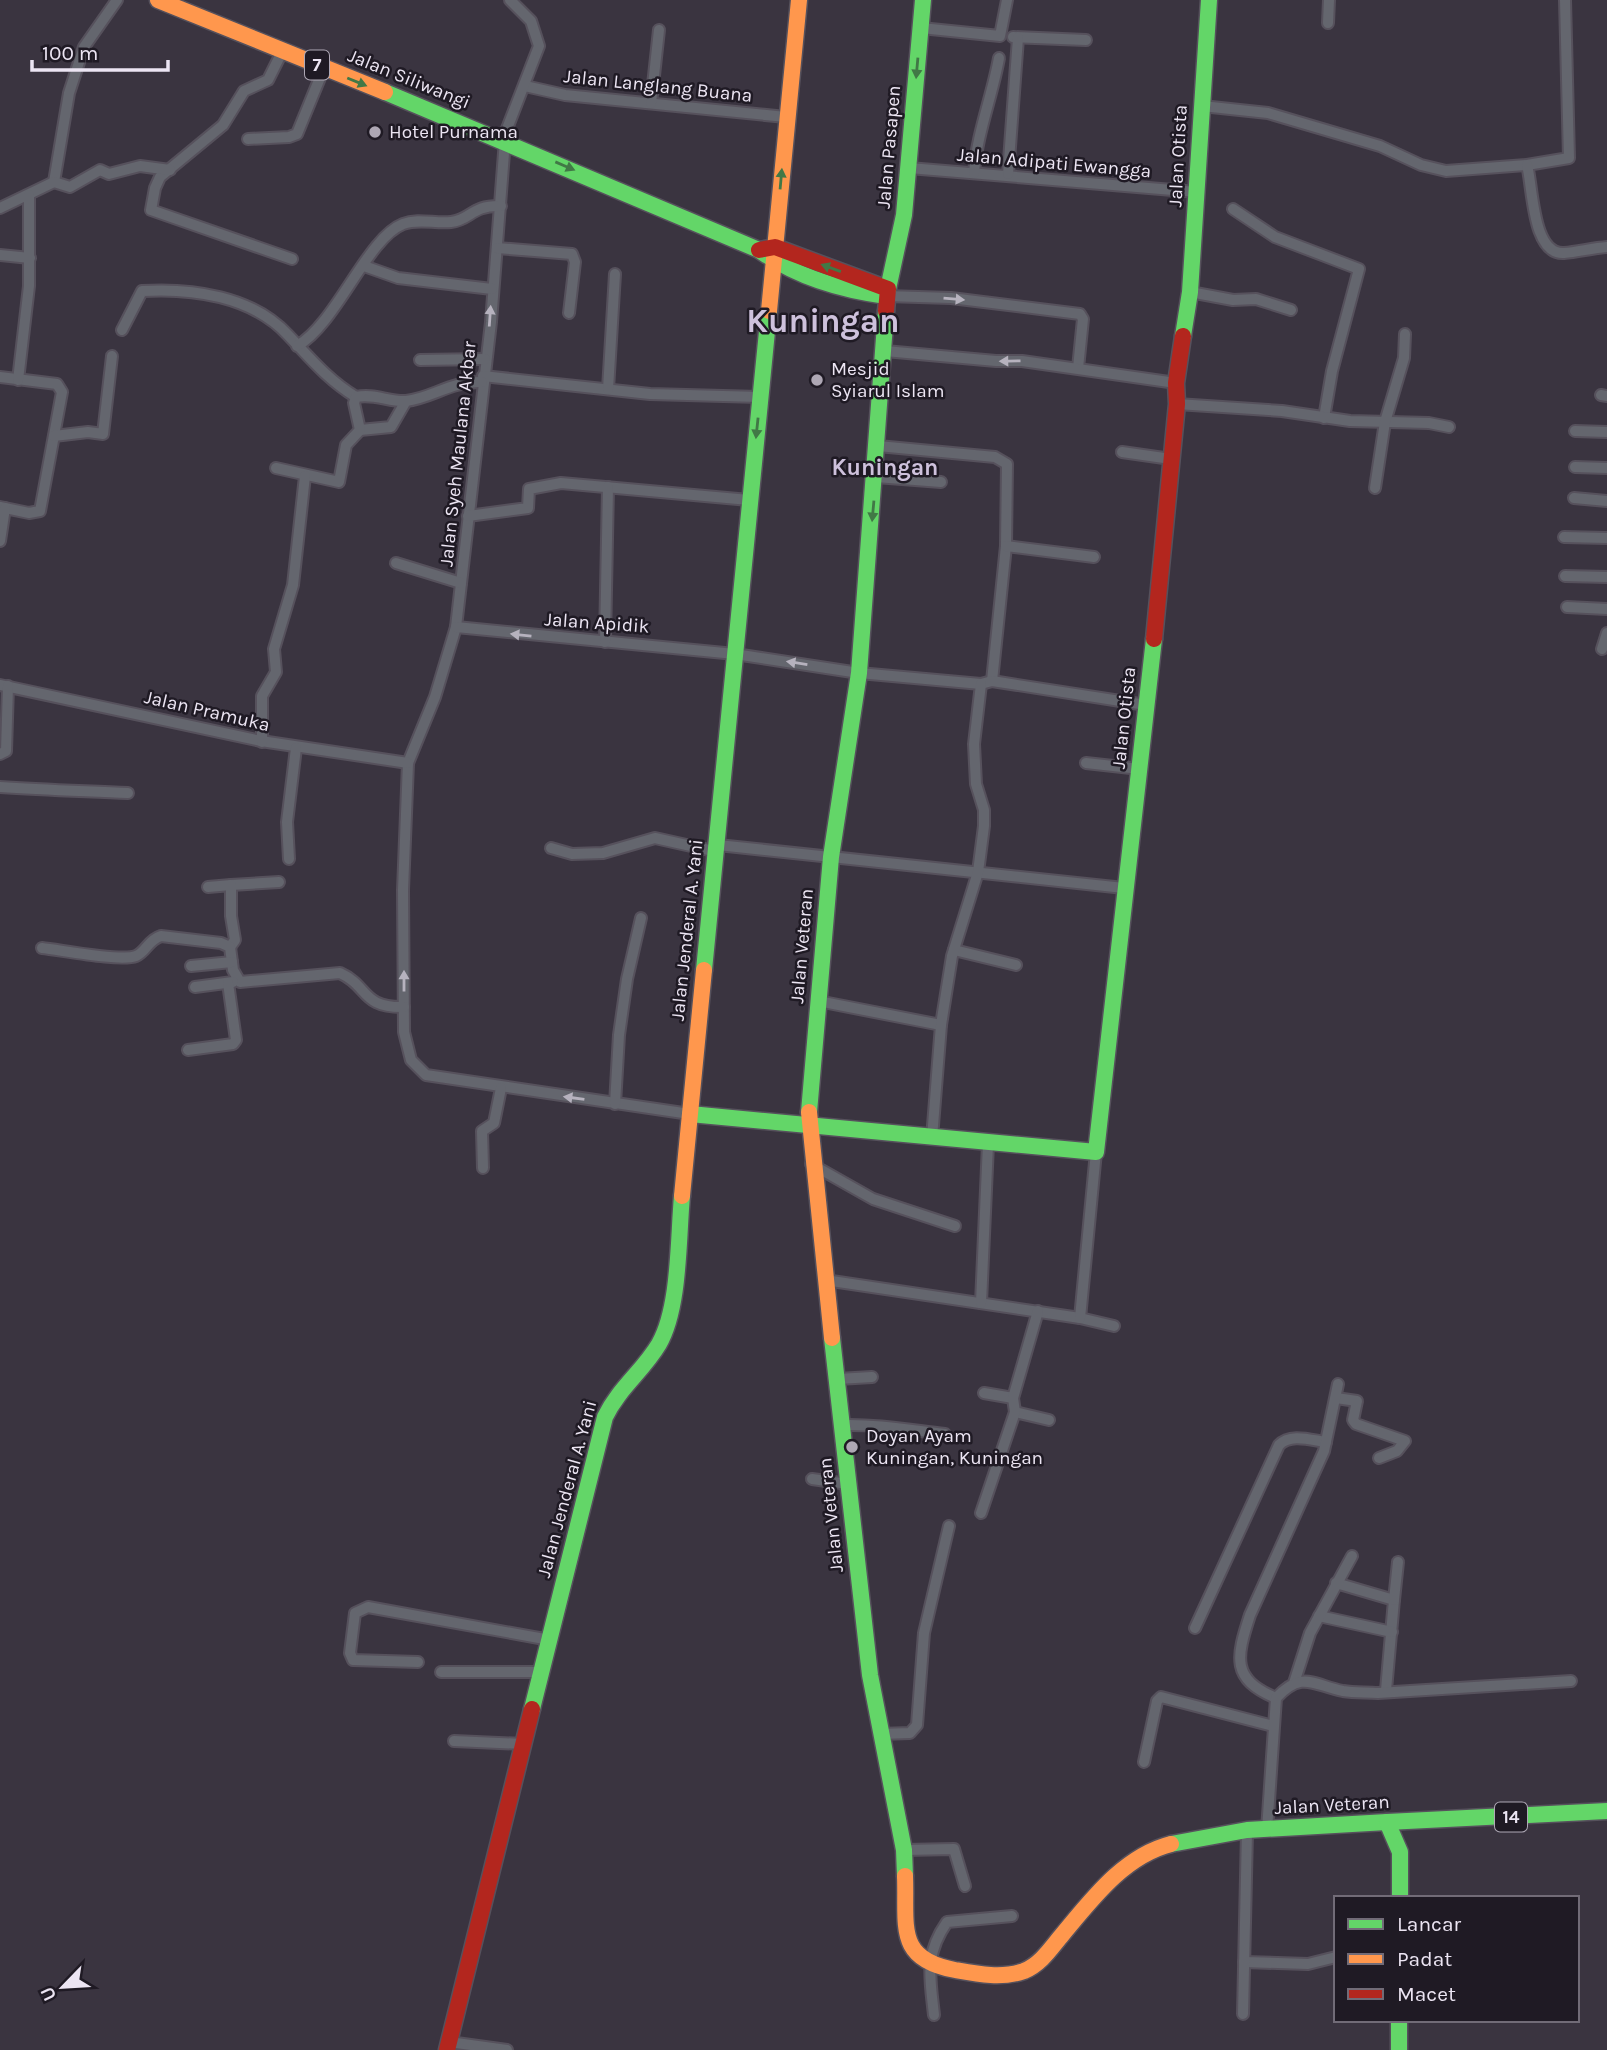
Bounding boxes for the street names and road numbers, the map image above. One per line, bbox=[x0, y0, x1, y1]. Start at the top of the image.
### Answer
street label: Jalan Siliwangi bbox=[345, 44, 473, 114]
road number: 7 bbox=[305, 51, 329, 80]
street label: Jalan Langlang Buana bbox=[563, 65, 753, 107]
street label: Jalan Pasapen bbox=[873, 84, 905, 210]
street label: Jalan Otista bbox=[1164, 104, 1192, 208]
street label: Jalan Adipati Ewangga bbox=[956, 144, 1152, 182]
street label: Jalan Syeh Maulana Akbar bbox=[435, 340, 481, 568]
street label: Jalan Apidik bbox=[544, 608, 651, 638]
street label: Jalan Otista bbox=[1108, 666, 1140, 770]
street label: Jalan Pramuka bbox=[142, 686, 272, 736]
street label: Jalan Jenderal A. Yani bbox=[667, 838, 707, 1022]
street label: Jalan Veteran bbox=[786, 888, 818, 1004]
street label: Jalan Jenderal A. Yani bbox=[533, 1398, 601, 1580]
street label: Jalan Veteran bbox=[814, 1456, 848, 1574]
street label: Jalan Veteran bbox=[1274, 1791, 1390, 1819]
road number: 14 bbox=[1495, 1802, 1527, 1831]

